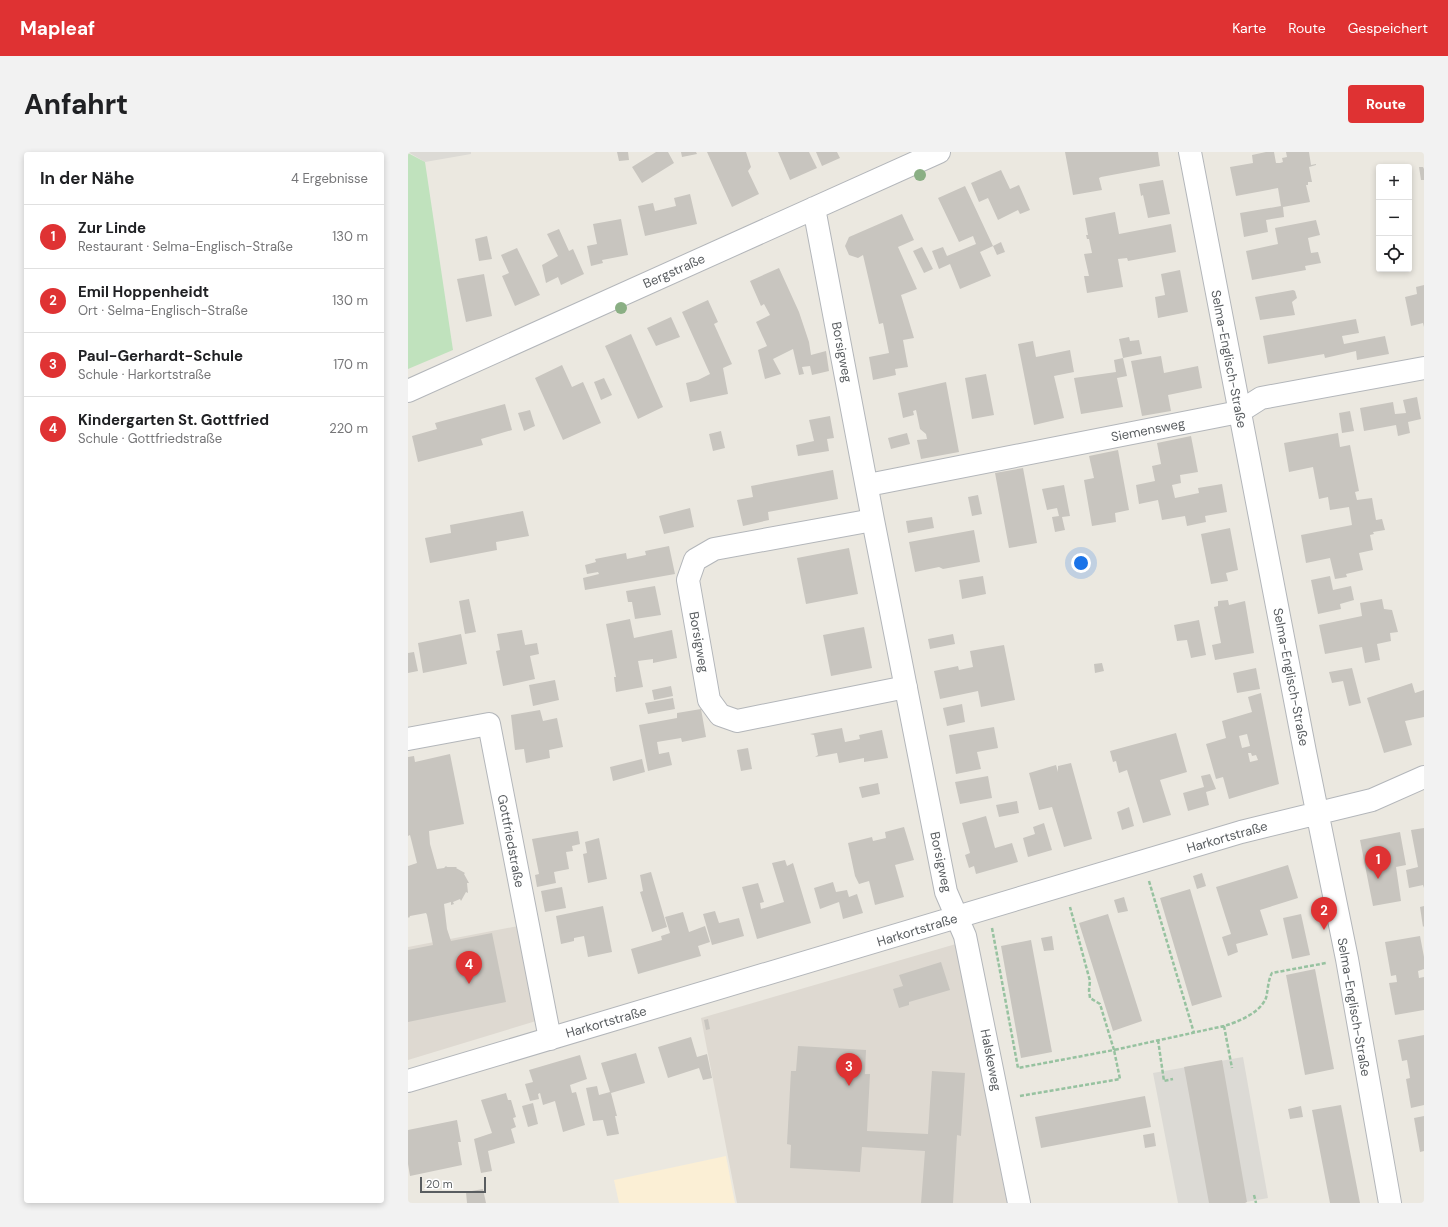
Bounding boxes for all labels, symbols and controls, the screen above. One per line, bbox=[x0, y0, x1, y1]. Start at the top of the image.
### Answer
text: Mapleaf bbox=[20, 16, 95, 41]
text: Karte bbox=[1232, 19, 1266, 37]
text: Route bbox=[1288, 19, 1326, 37]
text: Gespeichert bbox=[1348, 19, 1428, 37]
button: Route bbox=[1348, 85, 1424, 123]
text: Anfahrt bbox=[24, 86, 128, 123]
map controls bbox=[1376, 164, 1412, 272]
button: + bbox=[1376, 164, 1412, 200]
text: In der Nähe bbox=[40, 167, 135, 189]
text: 4 Ergebnisse bbox=[291, 170, 368, 187]
button: − bbox=[1376, 200, 1412, 236]
text: Zur Linde bbox=[78, 218, 146, 238]
text: 1 bbox=[51, 228, 55, 245]
text: 130 m bbox=[332, 228, 368, 245]
button: locate bbox=[1376, 236, 1412, 272]
text: Restaurant · Selma-Englisch-Straße bbox=[78, 238, 293, 255]
street label: Bergstraße bbox=[640, 250, 708, 292]
text: Emil Hoppenheidt bbox=[78, 282, 209, 302]
street label: Selma-Englisch-Straße bbox=[1207, 288, 1251, 430]
text: 2 bbox=[49, 292, 57, 309]
text: 130 m bbox=[332, 292, 368, 309]
text: Ort · Selma-Englisch-Straße bbox=[78, 302, 248, 319]
street label: Borsigweg bbox=[828, 320, 856, 384]
text: Paul-Gerhardt-Schule bbox=[78, 346, 243, 366]
text: 3 bbox=[49, 356, 57, 373]
text: 170 m bbox=[333, 356, 368, 373]
text: Schule · Harkortstraße bbox=[78, 366, 211, 383]
text: Kindergarten St. Gottfried bbox=[78, 410, 269, 430]
street label: Siemensweg bbox=[1110, 414, 1186, 446]
text: 4 bbox=[49, 420, 57, 437]
text: 220 m bbox=[329, 420, 368, 437]
text: Schule · Gottfriedstraße bbox=[78, 430, 222, 447]
your location bbox=[1071, 553, 1091, 573]
street label: Selma-Englisch-Straße bbox=[1269, 606, 1313, 748]
street label: Borsigweg bbox=[685, 610, 713, 674]
street label: Gottfriedstraße bbox=[494, 793, 528, 889]
street label: Harkortstraße bbox=[1185, 817, 1269, 857]
street label: Borsigweg bbox=[926, 830, 956, 894]
pin: 1 bbox=[1365, 846, 1391, 879]
pin: 2 bbox=[1311, 897, 1337, 930]
street label: Harkortstraße bbox=[875, 910, 959, 950]
street label: Selma-Englisch-Straße bbox=[1333, 936, 1375, 1078]
pin: 4 bbox=[456, 951, 482, 984]
street label: Harkortstraße bbox=[564, 1002, 648, 1042]
street label: Halskeweg bbox=[977, 1028, 1005, 1092]
pin: 3 bbox=[836, 1053, 862, 1086]
scale bar bbox=[420, 1175, 486, 1194]
text: 20 m bbox=[426, 1177, 452, 1191]

